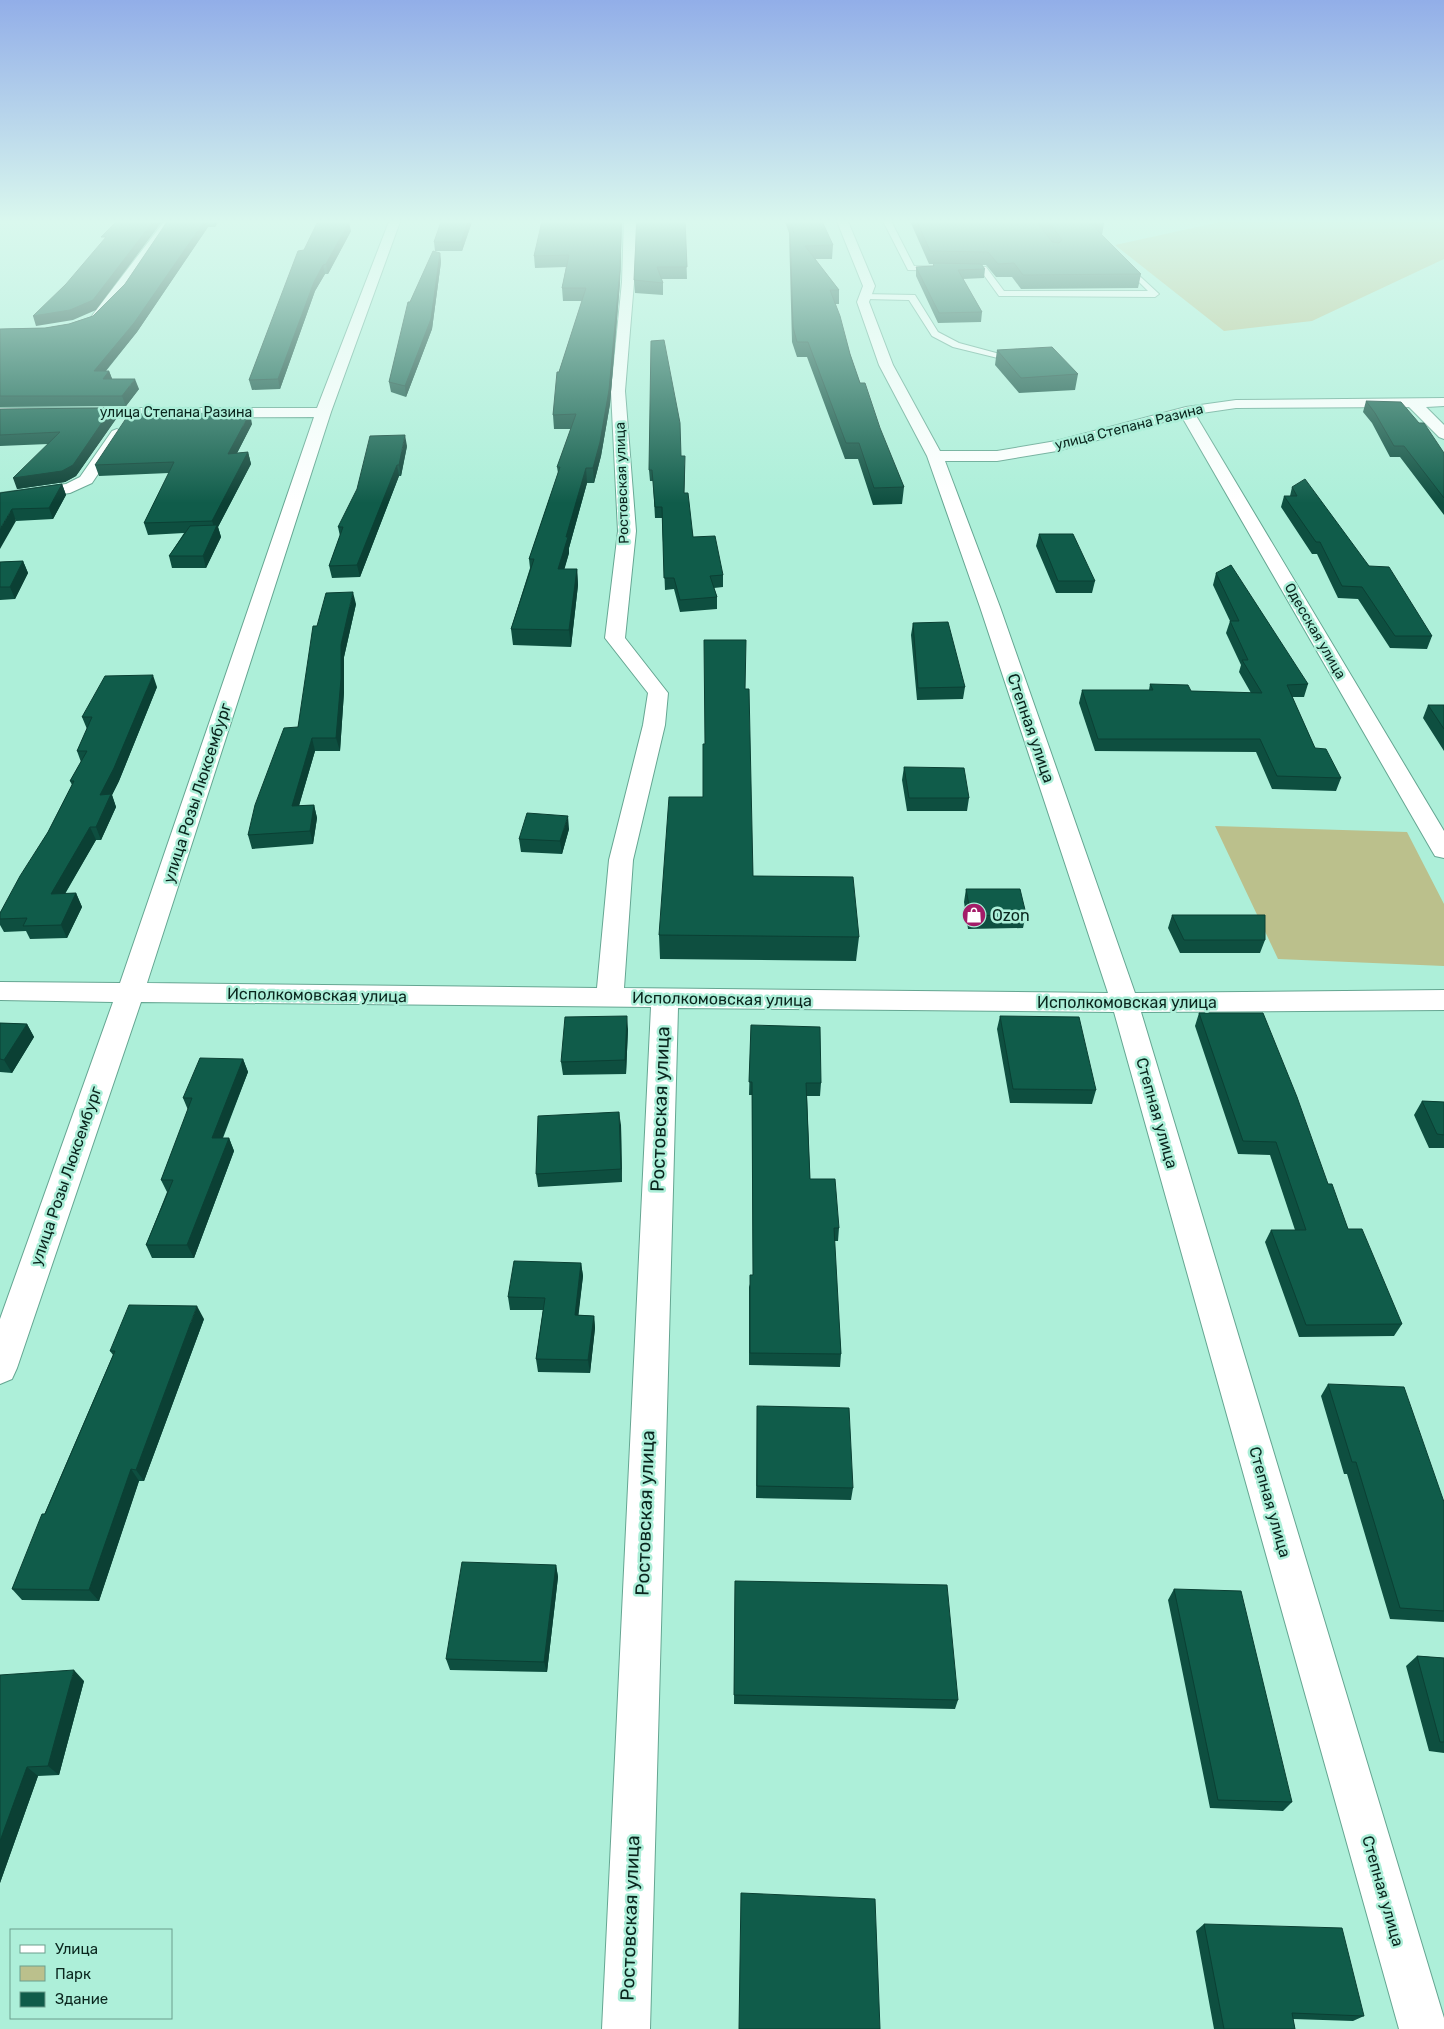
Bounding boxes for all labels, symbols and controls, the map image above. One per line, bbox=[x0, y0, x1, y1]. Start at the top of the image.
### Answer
street label: улица Степана Разина bbox=[1053, 400, 1205, 454]
street label: улица Степана Разина bbox=[100, 404, 252, 421]
street label: Ростовская улица bbox=[611, 422, 633, 544]
street label: Одесская улица bbox=[1281, 580, 1349, 682]
street label: Степная улица bbox=[1003, 671, 1059, 785]
street label: улица Розы Люксембург bbox=[159, 700, 235, 885]
shop icon: Ozon bbox=[961, 902, 987, 928]
place label: Ozon bbox=[992, 906, 1030, 925]
street label: Исполкомовская улица bbox=[227, 984, 407, 1006]
street label: Исполкомовская улица bbox=[632, 988, 812, 1010]
street label: Исполкомовская улица bbox=[1037, 993, 1217, 1012]
street label: Ростовская улица bbox=[646, 1026, 674, 1192]
street label: Степная улица bbox=[1132, 1055, 1182, 1171]
street label: улица Розы Люксембург bbox=[26, 1084, 106, 1268]
street label: Ростовская улица bbox=[631, 1430, 659, 1596]
street label: Степная улица bbox=[1245, 1444, 1295, 1560]
street label: Степная улица bbox=[1358, 1833, 1408, 1949]
street label: Ростовская улица bbox=[616, 1835, 644, 2001]
legend bbox=[10, 1929, 172, 2019]
text: Улица bbox=[55, 1940, 98, 1958]
text: Парк bbox=[55, 1965, 91, 1983]
text: Здание bbox=[55, 1990, 108, 2008]

